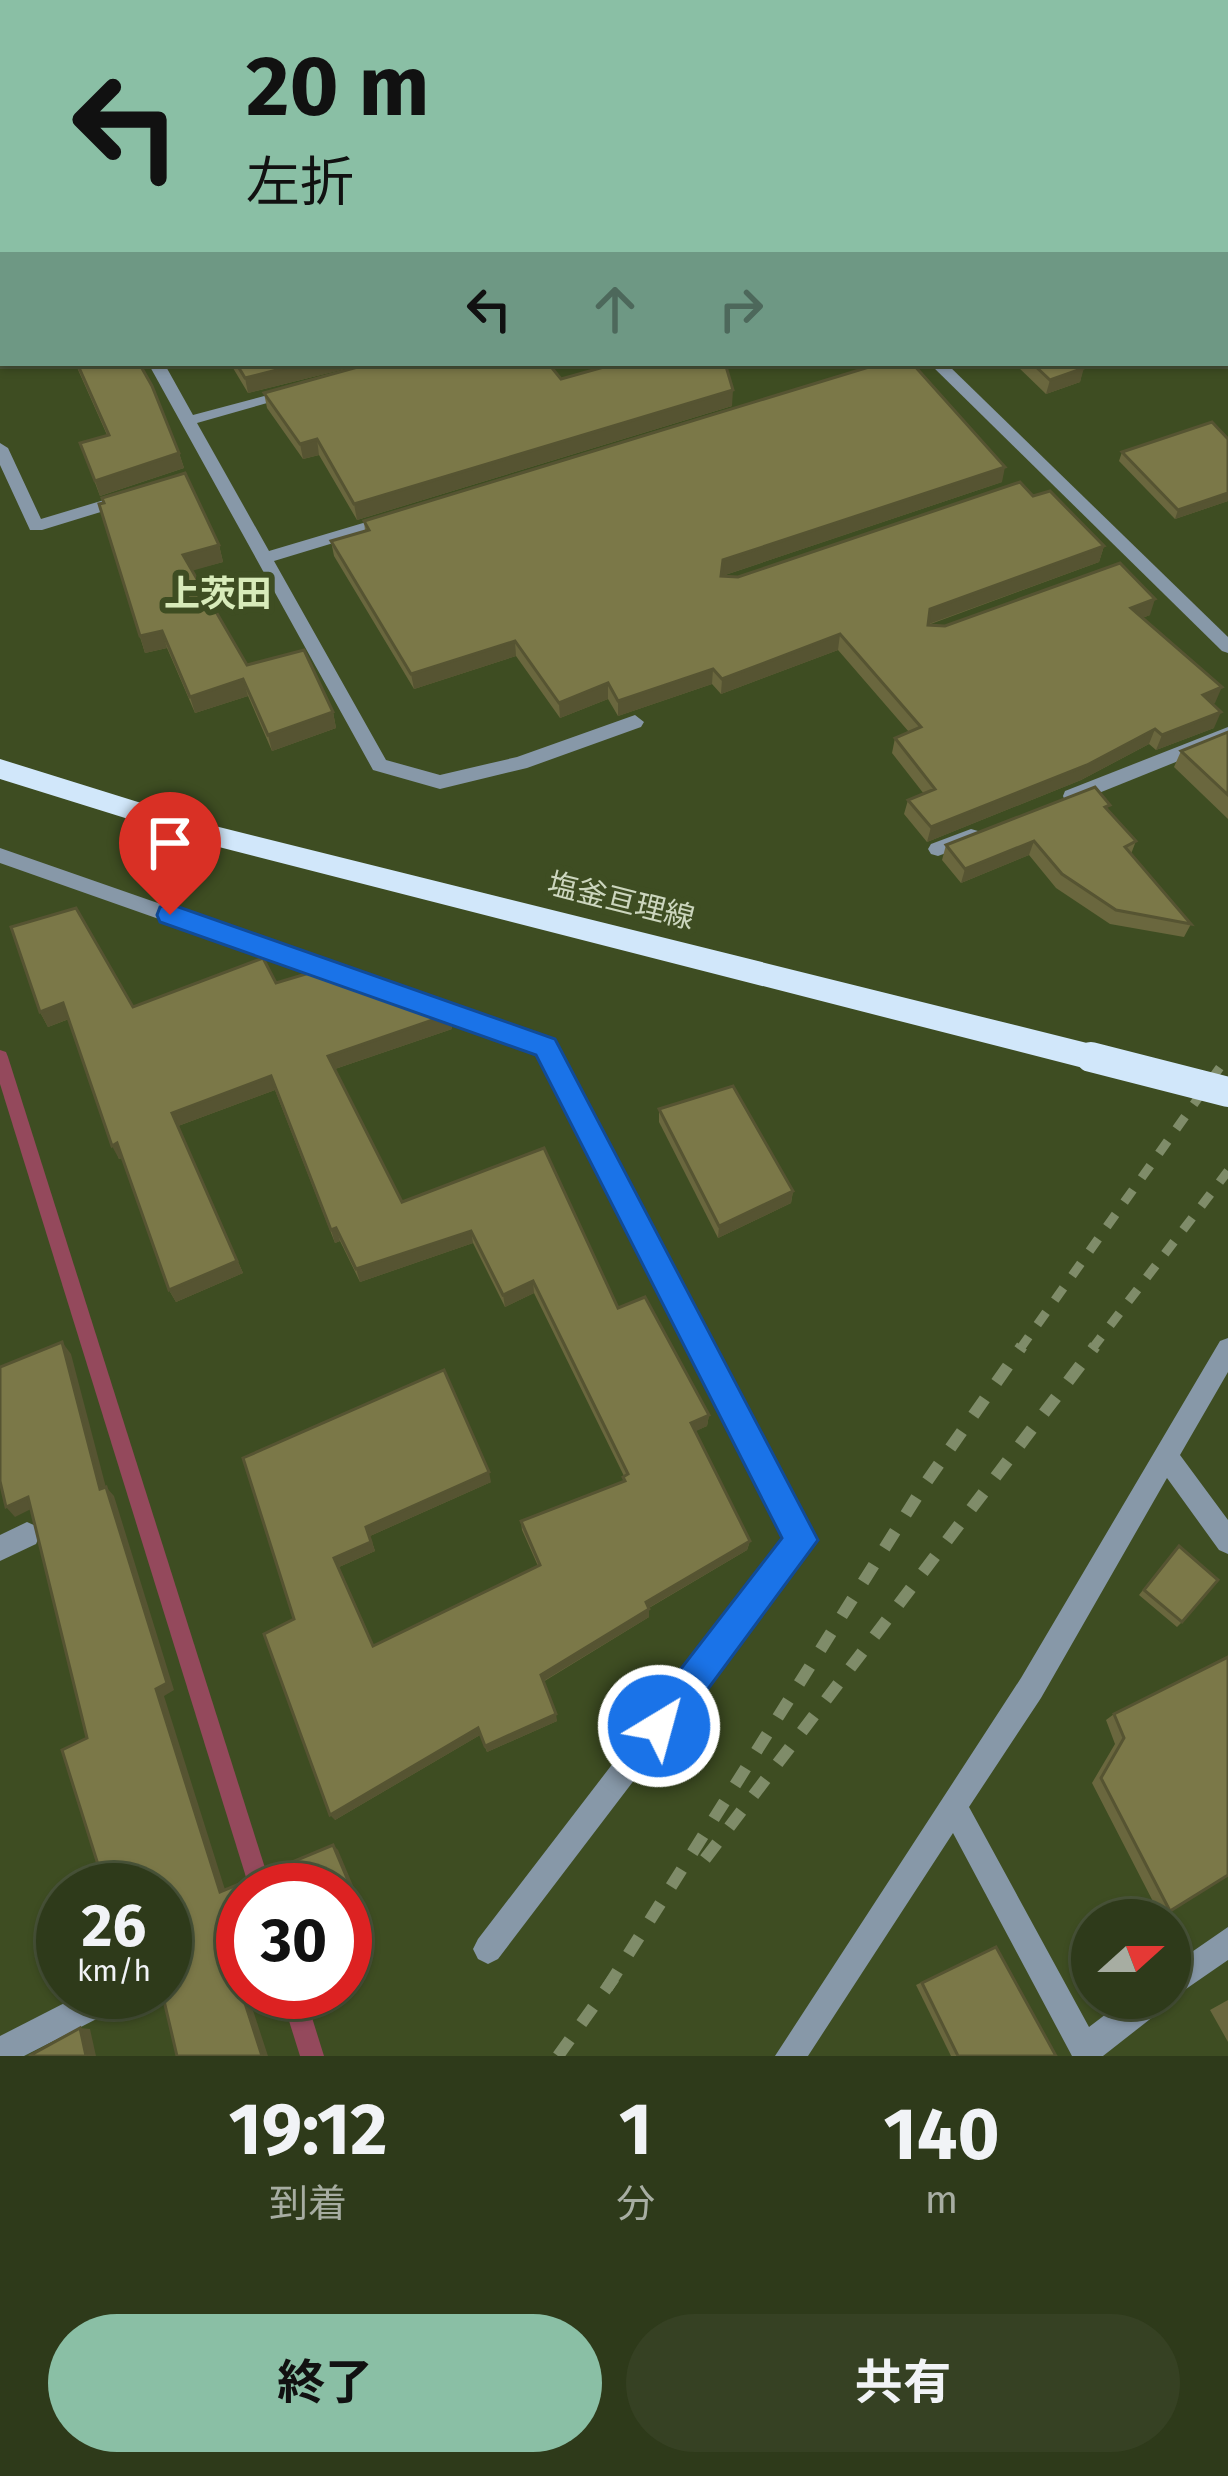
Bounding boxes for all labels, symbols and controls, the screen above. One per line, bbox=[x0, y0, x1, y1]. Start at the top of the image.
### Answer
text: 20 m bbox=[246, 36, 429, 137]
icon: left bbox=[48, 48, 204, 204]
text: 左折 bbox=[246, 151, 354, 215]
icon: left bbox=[456, 276, 522, 342]
icon: ahead bbox=[582, 276, 648, 342]
icon: right bbox=[708, 276, 774, 342]
district label: 上茨田 bbox=[164, 572, 272, 616]
pin bbox=[119, 792, 221, 915]
icon: arrive bbox=[137, 810, 203, 876]
street label: 塩釜亘理線 bbox=[544, 865, 698, 937]
position arrow bbox=[596, 1663, 722, 1789]
speed limit sign: 30 bbox=[216, 1863, 372, 2019]
text: 26 bbox=[82, 1890, 146, 1962]
north arrow bbox=[1071, 1899, 1191, 2019]
map controls bbox=[1071, 1899, 1191, 2019]
text: km/h bbox=[77, 1953, 151, 1989]
text: 19:12 bbox=[228, 2087, 388, 2173]
text: 1 bbox=[619, 2087, 652, 2173]
text: 140 bbox=[883, 2092, 1000, 2178]
text: m bbox=[925, 2177, 958, 2223]
text: 到着 bbox=[269, 2181, 347, 2227]
text: 分 bbox=[616, 2181, 655, 2227]
button: 終了 bbox=[48, 2314, 602, 2452]
button: 共有 bbox=[626, 2314, 1180, 2452]

